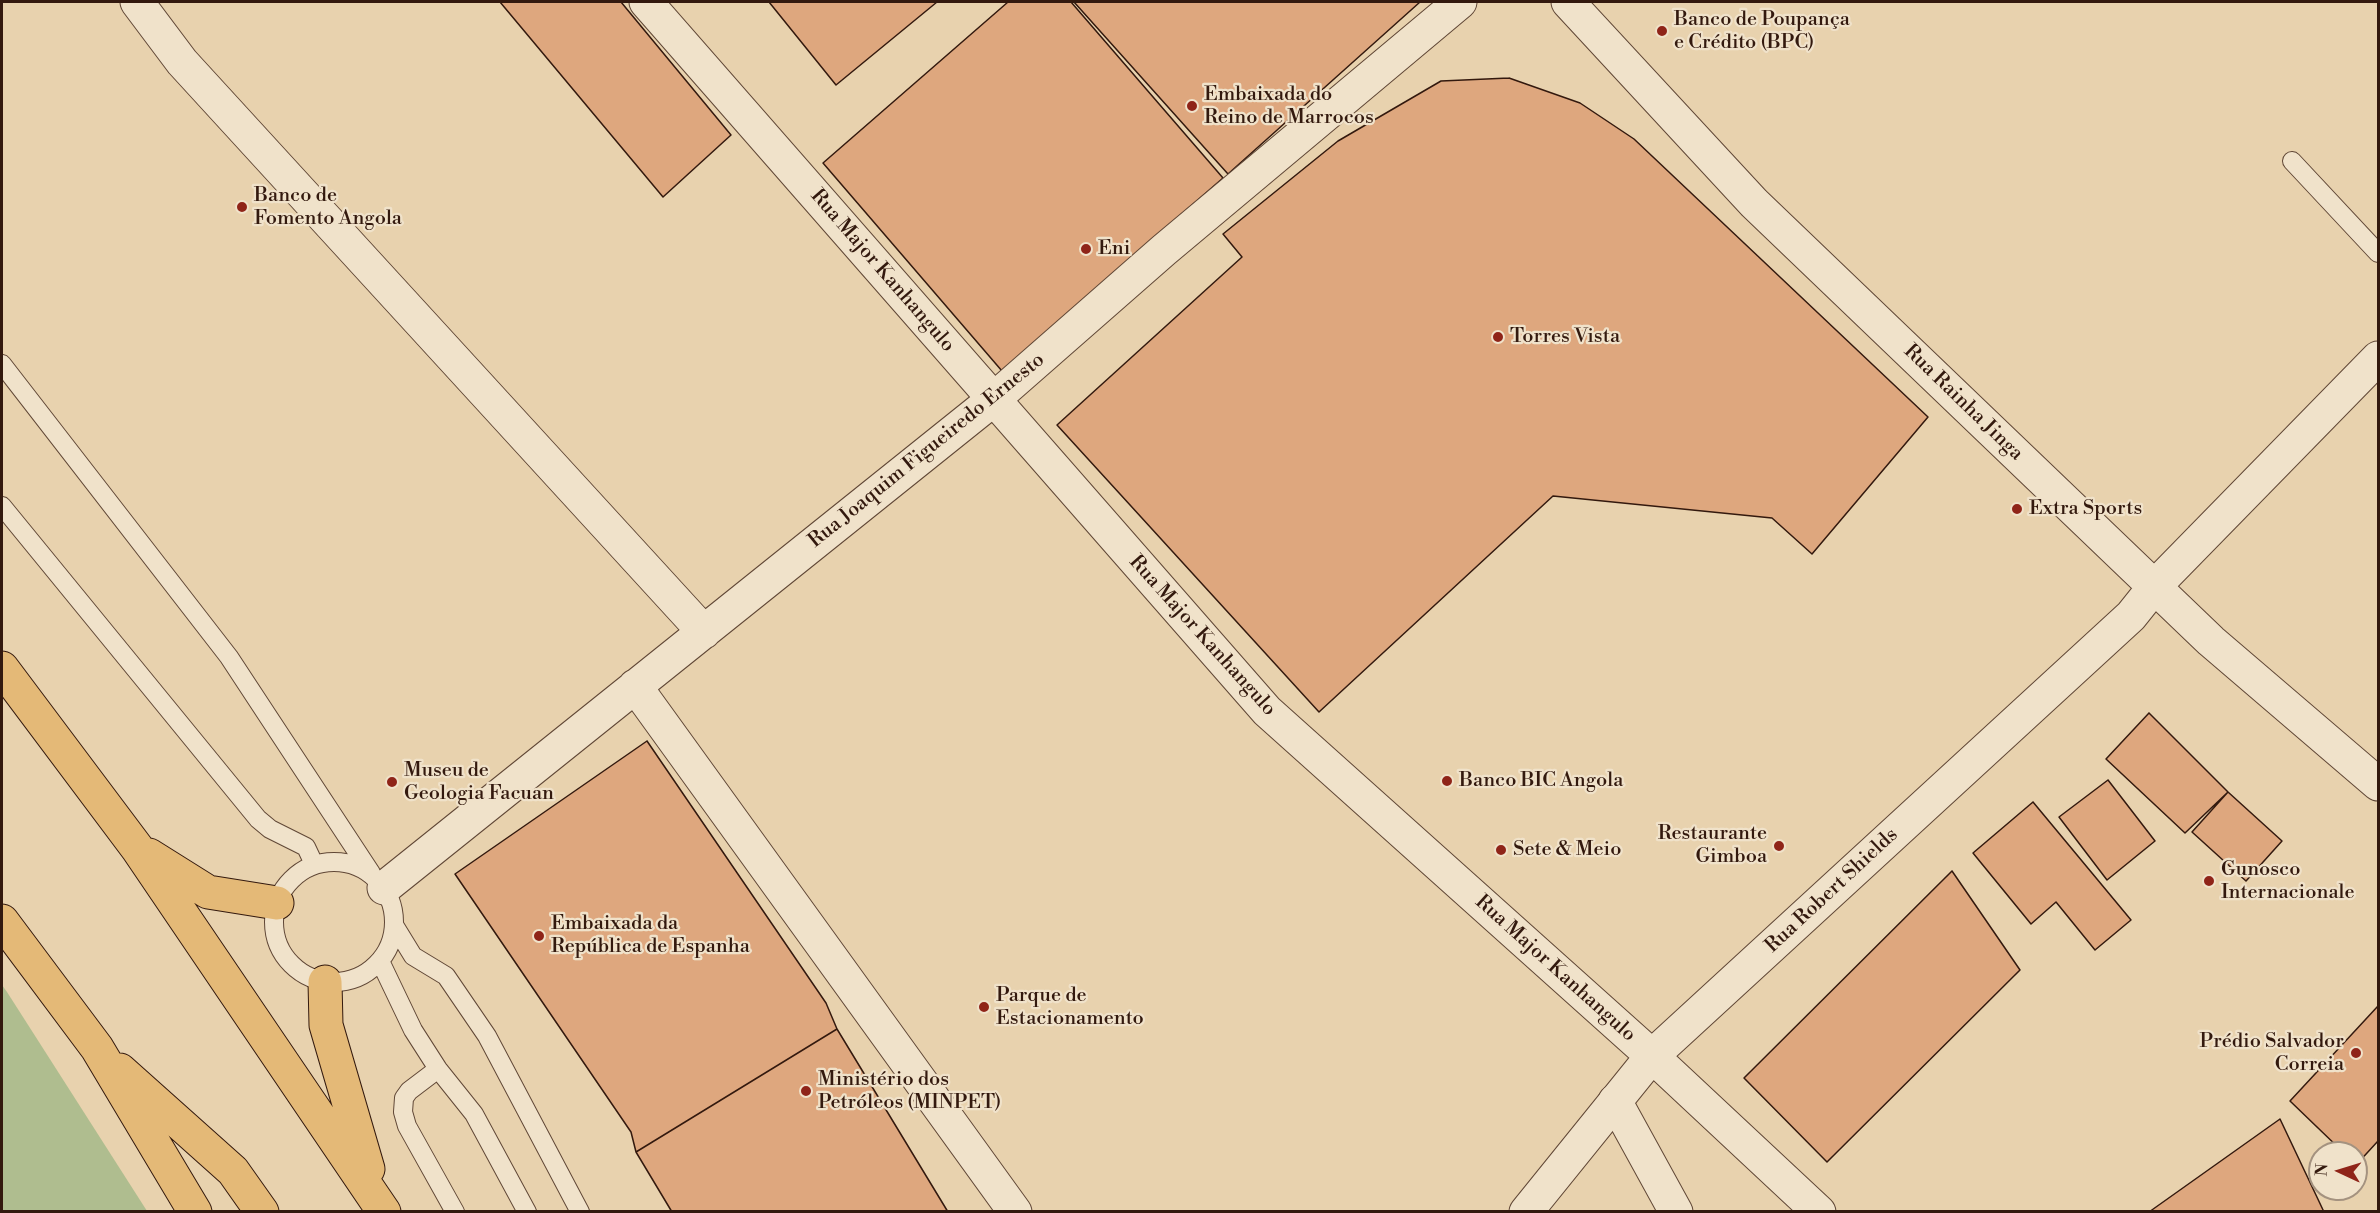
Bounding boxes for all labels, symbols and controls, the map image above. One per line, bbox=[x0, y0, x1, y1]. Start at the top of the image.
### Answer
place label: Banco de Poupança e Crédito (BPC) bbox=[1674, 8, 1850, 55]
marker: Banco de Poupança e Crédito (BPC) bbox=[1655, 24, 1669, 38]
place label: Embaixada do Reino de Marrocos bbox=[1204, 83, 1374, 130]
marker: Embaixada do Reino de Marrocos bbox=[1185, 99, 1199, 113]
place label: Banco de Fomento Angola bbox=[254, 184, 402, 231]
street label: Rua Major Kanhangulo bbox=[805, 185, 959, 357]
marker: Banco de Fomento Angola bbox=[235, 200, 249, 214]
place label: Eni bbox=[1098, 237, 1130, 261]
marker: Eni bbox=[1079, 242, 1093, 256]
place label: Torres Vista bbox=[1510, 325, 1620, 349]
marker: Torres Vista bbox=[1491, 330, 1505, 344]
street label: Rua Rainha Jinga bbox=[1898, 340, 2028, 466]
street label: Rua Joaquim Figueiredo Ernesto bbox=[804, 348, 1050, 554]
place label: Extra Sports bbox=[2029, 497, 2142, 521]
marker: Extra Sports bbox=[2010, 502, 2024, 516]
street label: Rua Major Kanhangulo bbox=[1123, 551, 1281, 721]
place label: Museu de Geologia Facuan bbox=[404, 759, 554, 806]
place label: Banco BIC Angola bbox=[1459, 769, 1623, 793]
marker: Banco BIC Angola bbox=[1440, 774, 1454, 788]
marker: Museu de Geologia Facuan bbox=[385, 775, 399, 789]
place label: Restaurante Gimboa bbox=[1658, 822, 1767, 869]
street label: Rua Robert Shields bbox=[1761, 823, 1903, 959]
place label: Sete & Meio bbox=[1513, 838, 1621, 862]
marker: Restaurante Gimboa bbox=[1772, 839, 1786, 853]
marker: Sete & Meio bbox=[1494, 843, 1508, 857]
place label: Gunosco Internacionale bbox=[2221, 858, 2355, 905]
marker: Gunosco Internacionale bbox=[2202, 874, 2216, 888]
street label: Rua Major Kanhangulo bbox=[1470, 890, 1640, 1048]
place label: Embaixada da República de Espanha bbox=[551, 912, 750, 959]
marker: Embaixada da República de Espanha bbox=[532, 929, 546, 943]
place label: Parque de Estacionamento bbox=[996, 984, 1144, 1031]
marker: Parque de Estacionamento bbox=[977, 1000, 991, 1014]
place label: Prédio Salvador Correia bbox=[2200, 1030, 2344, 1077]
marker: Prédio Salvador Correia bbox=[2349, 1046, 2363, 1060]
place label: Ministério dos Petróleos (MINPET) bbox=[818, 1068, 1001, 1115]
marker: Ministério dos Petróleos (MINPET) bbox=[799, 1084, 813, 1098]
north arrow bbox=[2308, 1141, 2368, 1201]
text: N bbox=[2312, 1163, 2332, 1177]

